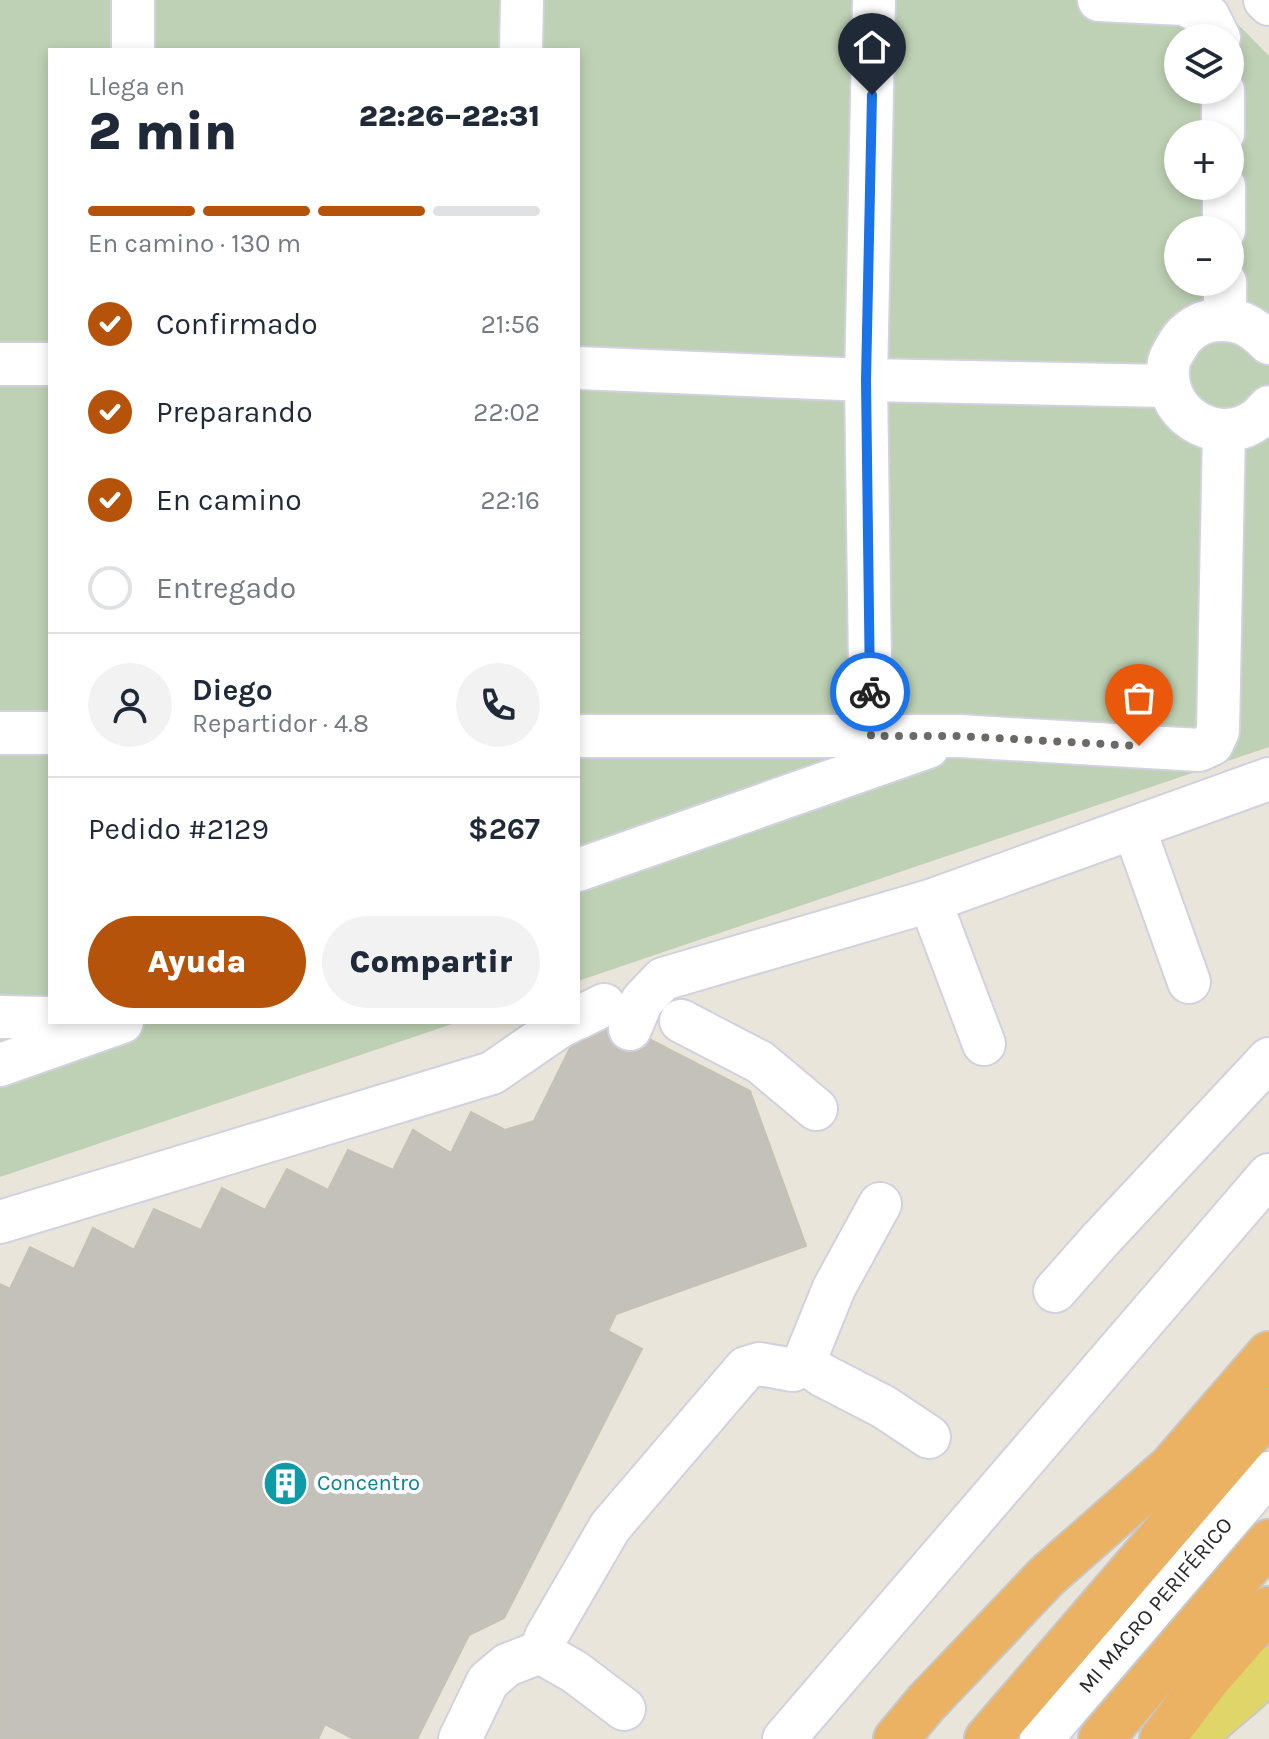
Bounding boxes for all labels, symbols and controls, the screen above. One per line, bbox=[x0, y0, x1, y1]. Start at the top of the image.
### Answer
pin bbox=[838, 13, 906, 95]
map controls bbox=[1164, 24, 1244, 296]
button: layers bbox=[1164, 24, 1244, 104]
icon: home bbox=[850, 25, 894, 69]
text: Llega en bbox=[88, 71, 185, 102]
text: 22:26–22:31 bbox=[359, 98, 540, 134]
text: 2 min bbox=[88, 101, 237, 162]
button: + bbox=[1164, 120, 1244, 200]
button: − bbox=[1164, 216, 1244, 296]
text: En camino · 130 m bbox=[88, 228, 301, 259]
icon: check bbox=[88, 302, 132, 346]
text: Confirmado bbox=[156, 306, 318, 342]
text: 21:56 bbox=[481, 309, 540, 340]
icon: check bbox=[88, 390, 132, 434]
text: Preparando bbox=[156, 394, 313, 430]
text: 22:02 bbox=[473, 397, 540, 428]
icon: check bbox=[88, 478, 132, 522]
text: En camino bbox=[156, 482, 302, 518]
text: 22:16 bbox=[480, 485, 540, 516]
text: Entregado bbox=[156, 570, 296, 606]
courier bbox=[830, 652, 910, 732]
button: person bbox=[88, 663, 172, 747]
button: phone bbox=[456, 663, 540, 747]
pin bbox=[1105, 664, 1173, 746]
icon: bike bbox=[848, 670, 892, 714]
text: Diego bbox=[192, 672, 273, 708]
icon: bag bbox=[1117, 676, 1161, 720]
text: Repartidor · 4.8 bbox=[192, 708, 369, 739]
text: Pedido #2129 bbox=[88, 811, 269, 847]
text: $267 bbox=[468, 811, 540, 847]
button: Ayuda bbox=[88, 916, 306, 1008]
button: Compartir bbox=[322, 916, 540, 1008]
building icon: Concentro bbox=[262, 1459, 310, 1507]
place label: Concentro bbox=[317, 1470, 420, 1496]
street label: MI MACRO PERIFÉRICO bbox=[1073, 1512, 1238, 1699]

